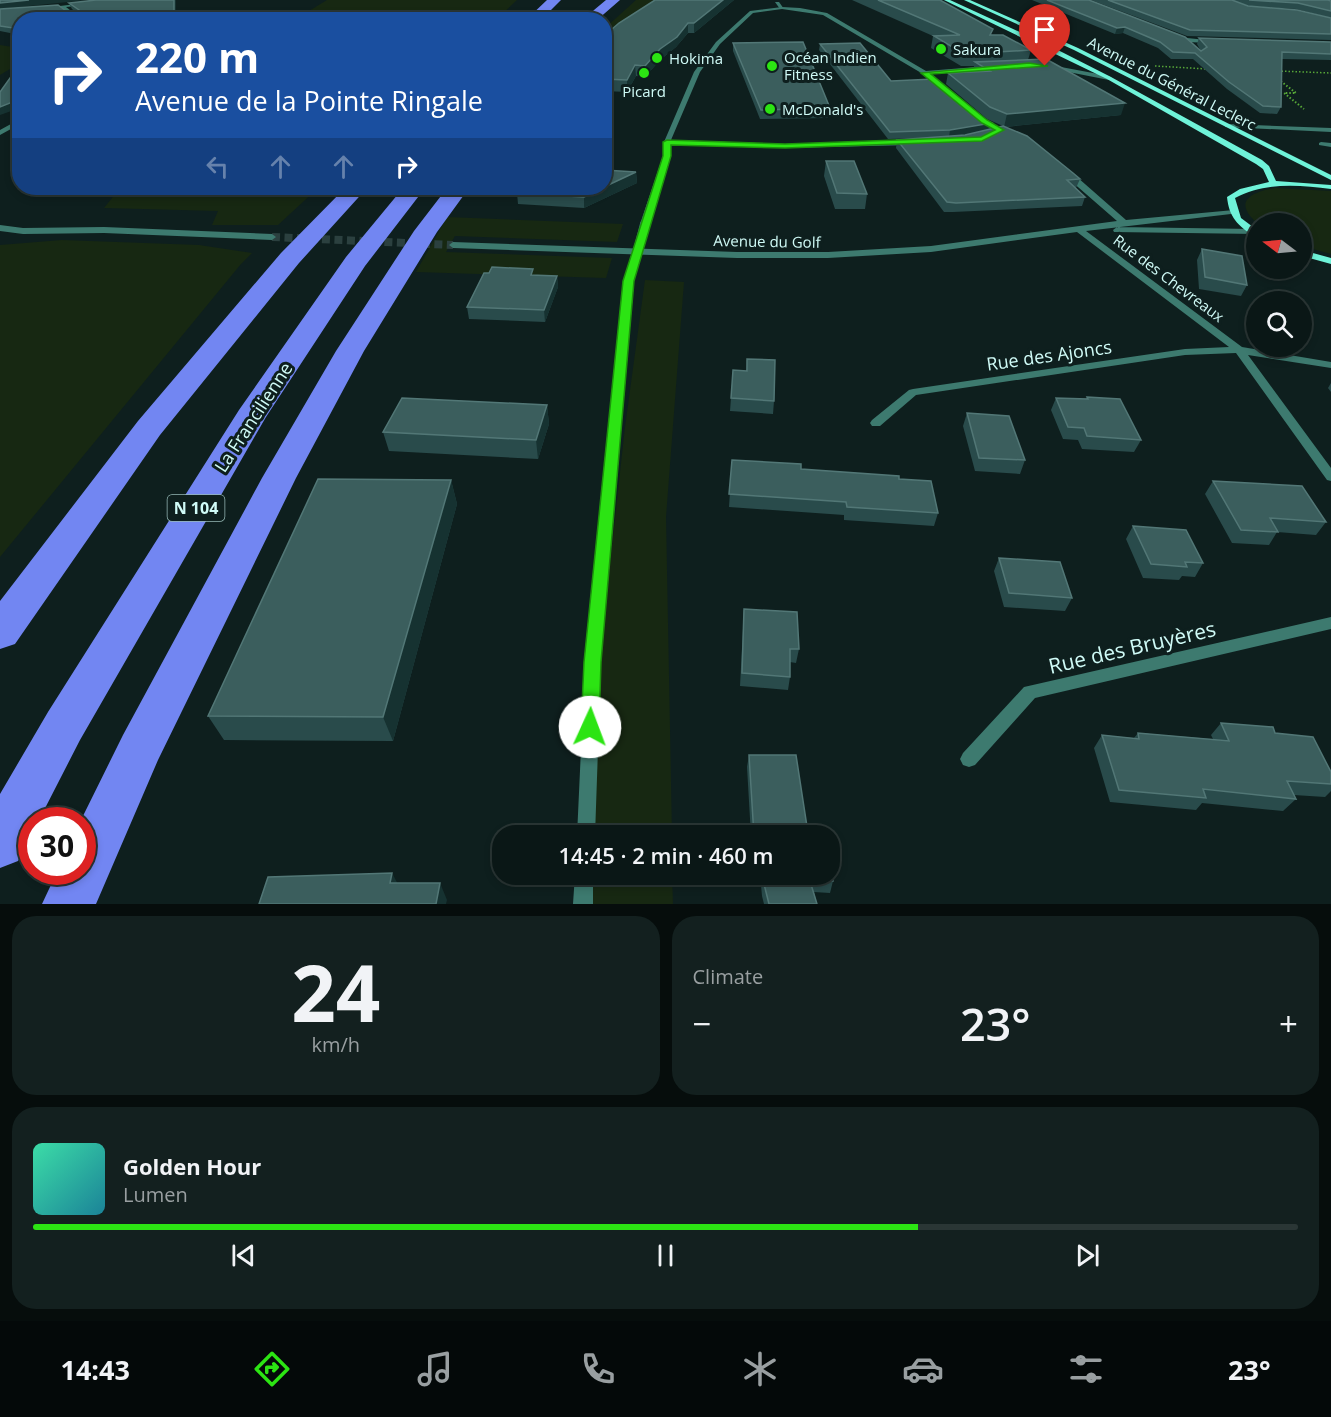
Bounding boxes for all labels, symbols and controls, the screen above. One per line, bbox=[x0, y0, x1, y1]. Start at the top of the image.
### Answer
pin bbox=[1019, 4, 1070, 66]
icon: arrive bbox=[1028, 13, 1061, 46]
text: 220 m bbox=[135, 28, 259, 85]
street label: Avenue du Général Leclerc bbox=[1084, 32, 1260, 134]
icon: right bbox=[36, 36, 114, 114]
place label: Sakura bbox=[953, 39, 1001, 59]
marker: Sakura bbox=[934, 42, 948, 56]
place label: Océan Indien Fitness bbox=[784, 47, 877, 84]
place label: Hokima bbox=[669, 48, 723, 68]
marker: Hokima bbox=[650, 51, 664, 65]
marker: Océan Indien Fitness bbox=[765, 59, 779, 73]
marker: Picard bbox=[637, 66, 651, 80]
place label: Picard bbox=[622, 81, 666, 101]
text: Avenue de la Pointe Ringale bbox=[135, 82, 483, 119]
place label: McDonald's bbox=[782, 99, 864, 119]
marker: McDonald's bbox=[763, 102, 777, 116]
icon: left bbox=[201, 150, 234, 183]
icon: ahead bbox=[264, 150, 297, 183]
icon: ahead bbox=[327, 150, 360, 183]
icon: right bbox=[390, 150, 423, 183]
north arrow bbox=[1246, 213, 1312, 279]
map controls bbox=[1246, 213, 1312, 357]
street label: Avenue du Golf bbox=[713, 230, 822, 252]
street label: Rue des Chevreaux bbox=[1109, 230, 1229, 326]
button: search bbox=[1246, 291, 1312, 357]
street label: Rue des Ajoncs bbox=[985, 334, 1113, 376]
street label: La Francilienne bbox=[209, 357, 297, 477]
road number: N 104 bbox=[168, 495, 224, 521]
street label: Rue des Bruyères bbox=[1046, 614, 1218, 680]
position arrow bbox=[558, 695, 622, 759]
speed limit sign: 30 bbox=[18, 807, 96, 885]
text: 14:45 · 2 min · 460 m bbox=[558, 840, 774, 870]
text: 24 bbox=[291, 939, 380, 1045]
text: Climate bbox=[693, 963, 763, 990]
text: 23° bbox=[960, 993, 1031, 1054]
text: − bbox=[693, 1001, 711, 1046]
text: + bbox=[1279, 1001, 1298, 1046]
text: km/h bbox=[311, 1031, 360, 1058]
text: Golden Hour bbox=[123, 1151, 261, 1181]
text: Lumen bbox=[123, 1181, 188, 1208]
icon: previous bbox=[227, 1239, 260, 1272]
icon: pause bbox=[649, 1239, 682, 1272]
icon: next bbox=[1071, 1239, 1104, 1272]
icon: directions bbox=[251, 1348, 293, 1390]
icon: music bbox=[414, 1348, 456, 1390]
icon: phone bbox=[577, 1348, 619, 1390]
icon: climate bbox=[739, 1348, 781, 1390]
icon: car bbox=[902, 1348, 944, 1390]
icon: filters bbox=[1065, 1348, 1107, 1390]
text: 14:43 bbox=[60, 1351, 130, 1388]
text: 23° bbox=[1228, 1351, 1270, 1388]

